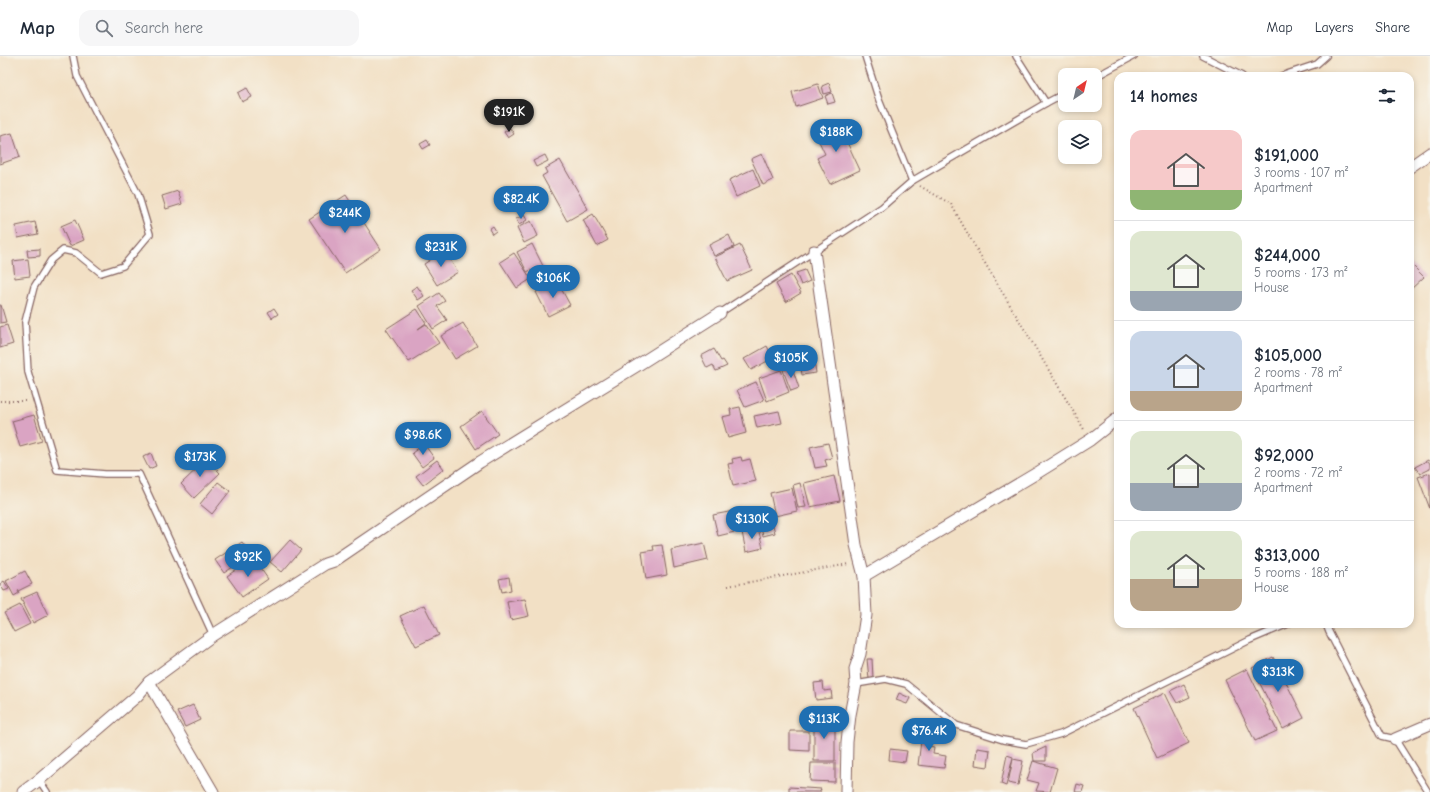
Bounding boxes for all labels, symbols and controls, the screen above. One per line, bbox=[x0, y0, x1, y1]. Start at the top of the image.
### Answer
search box bbox=[79, 10, 359, 46]
text: Map bbox=[20, 17, 55, 39]
icon: search bbox=[93, 17, 115, 39]
text: Search here bbox=[125, 19, 203, 37]
text: Map bbox=[1266, 19, 1293, 36]
text: Layers bbox=[1315, 19, 1353, 36]
text: Share bbox=[1375, 19, 1410, 36]
north arrow bbox=[1058, 68, 1102, 112]
map controls bbox=[1058, 68, 1102, 164]
icon: filters bbox=[1376, 85, 1398, 107]
text: 14 homes bbox=[1130, 87, 1197, 106]
pin: $191K bbox=[481, 99, 537, 133]
text: $191K bbox=[493, 104, 525, 119]
pin: $188K bbox=[808, 119, 864, 153]
button: layers bbox=[1058, 120, 1102, 164]
text: $188K bbox=[819, 124, 853, 139]
icon: home bbox=[1162, 146, 1210, 194]
text: $191,000 bbox=[1254, 146, 1319, 165]
text: 3 rooms · 107 m² bbox=[1254, 165, 1348, 180]
text: Apartment bbox=[1254, 180, 1312, 195]
pin: $82.4K bbox=[488, 186, 554, 220]
text: $82.4K bbox=[503, 191, 539, 206]
pin: $244K bbox=[317, 200, 373, 234]
text: $244K bbox=[328, 205, 362, 220]
pin: $231K bbox=[413, 234, 469, 268]
text: $231K bbox=[424, 239, 458, 254]
text: $244,000 bbox=[1254, 246, 1321, 265]
icon: home bbox=[1162, 247, 1210, 295]
pin: $106K bbox=[525, 265, 581, 299]
text: 5 rooms · 173 m² bbox=[1254, 265, 1347, 280]
text: $106K bbox=[536, 270, 570, 285]
text: House bbox=[1254, 280, 1289, 295]
pin: $105K bbox=[763, 345, 819, 379]
text: $105,000 bbox=[1254, 346, 1322, 365]
icon: home bbox=[1162, 347, 1210, 395]
text: $105K bbox=[774, 350, 808, 365]
text: 2 rooms · 78 m² bbox=[1254, 365, 1342, 380]
text: Apartment bbox=[1254, 380, 1312, 395]
pin: $98.6K bbox=[390, 422, 456, 456]
text: $98.6K bbox=[404, 427, 442, 442]
pin: $173K bbox=[172, 444, 228, 478]
text: $92,000 bbox=[1254, 446, 1314, 465]
icon: home bbox=[1162, 447, 1210, 495]
text: $173K bbox=[184, 449, 216, 464]
text: 2 rooms · 72 m² bbox=[1254, 465, 1342, 480]
text: Apartment bbox=[1254, 480, 1312, 495]
pin: $130K bbox=[724, 506, 780, 540]
text: $130K bbox=[735, 511, 769, 526]
pin: $92K bbox=[224, 544, 272, 578]
text: $313,000 bbox=[1254, 546, 1320, 565]
icon: home bbox=[1162, 547, 1210, 595]
text: $92K bbox=[234, 549, 262, 564]
text: 5 rooms · 188 m² bbox=[1254, 565, 1348, 580]
text: House bbox=[1254, 580, 1289, 595]
pin: $313K bbox=[1250, 659, 1306, 693]
text: $313K bbox=[1261, 664, 1295, 679]
pin: $113K bbox=[796, 706, 852, 740]
text: $113K bbox=[808, 711, 840, 726]
pin: $76.4K bbox=[896, 718, 962, 752]
text: $76.4K bbox=[911, 723, 947, 738]

